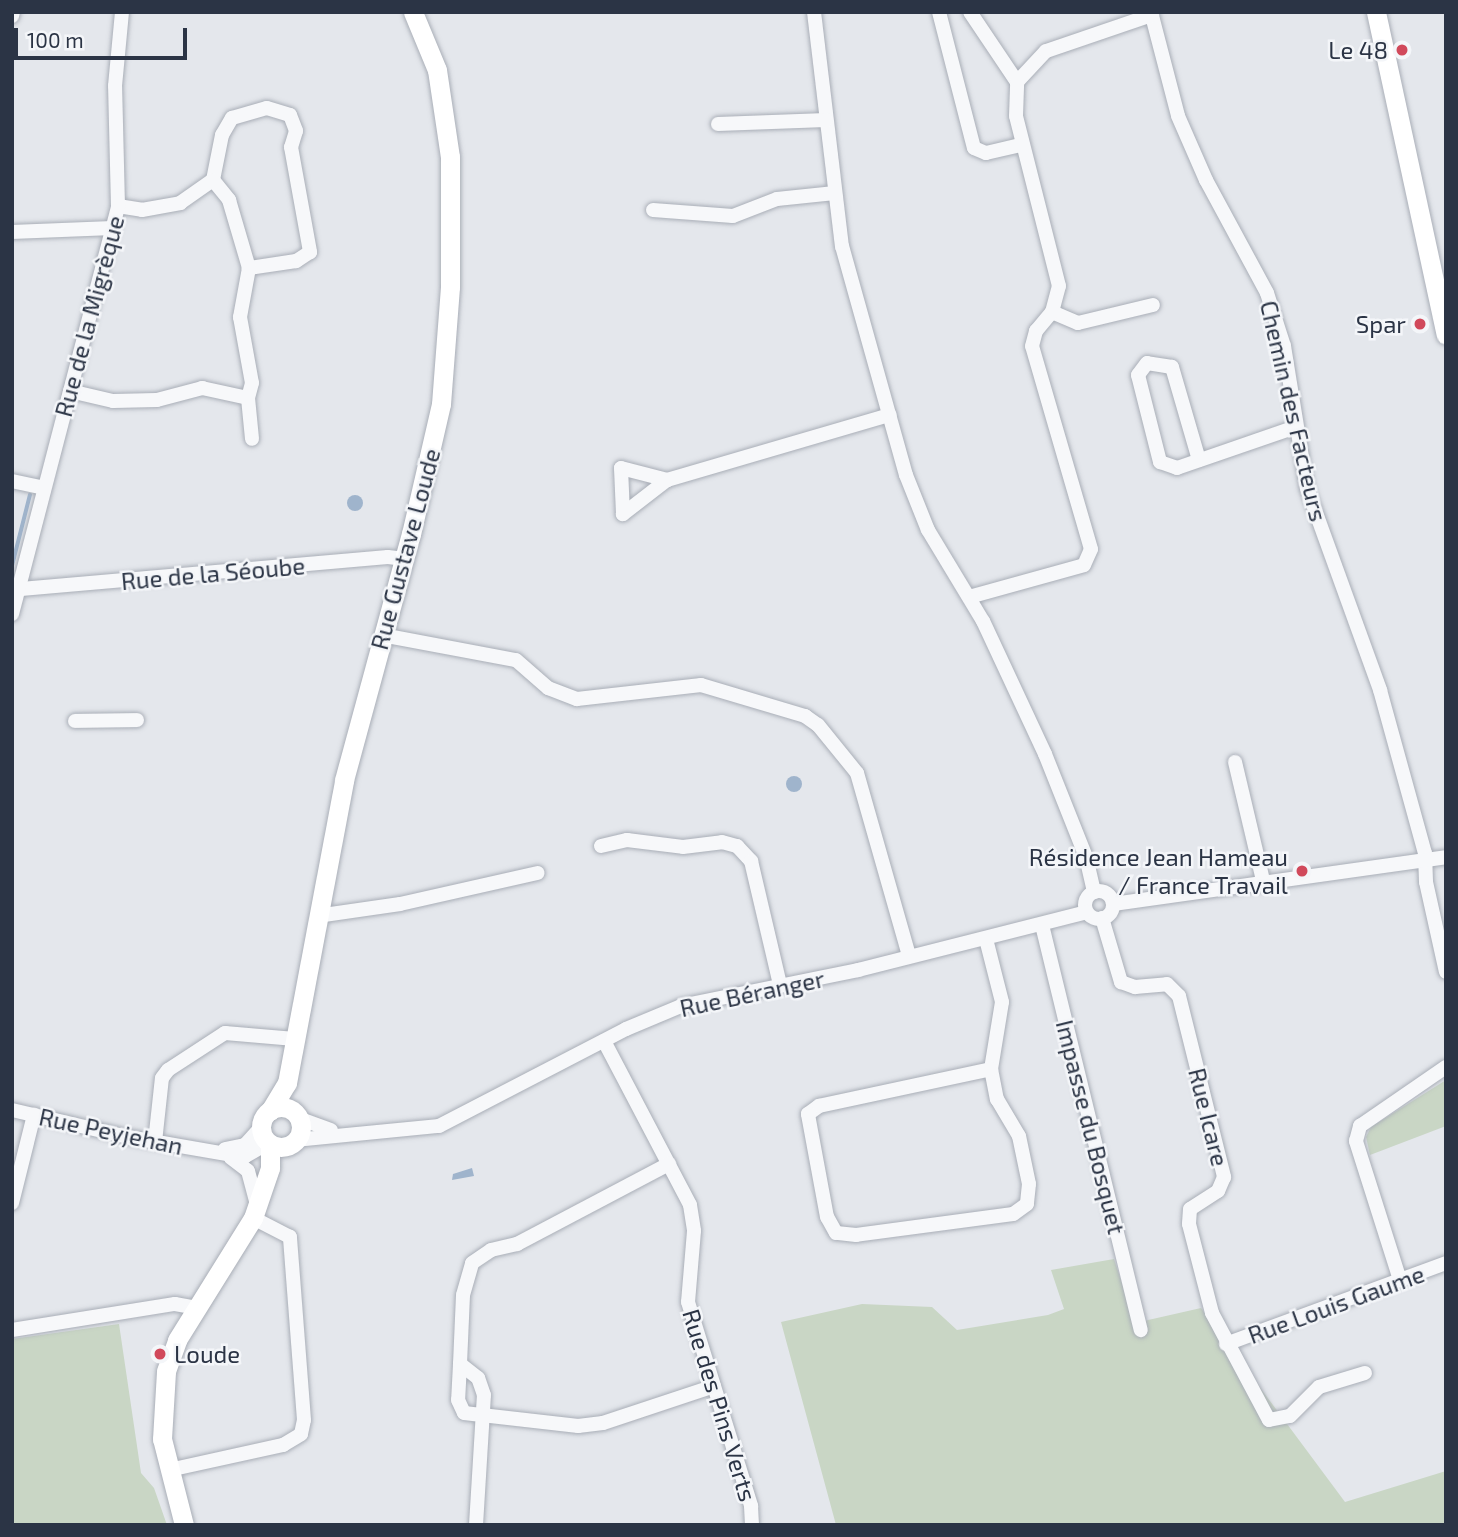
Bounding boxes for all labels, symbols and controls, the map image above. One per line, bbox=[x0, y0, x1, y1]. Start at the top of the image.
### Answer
scale bar bbox=[18, 14, 191, 58]
text: 100 m bbox=[27, 27, 84, 52]
place label: Le 48 bbox=[1328, 36, 1388, 64]
marker: Le 48 bbox=[1394, 42, 1410, 58]
street label: Rue de la Migrèque bbox=[48, 212, 130, 420]
street label: Chemin des Facteurs bbox=[1255, 298, 1333, 524]
place label: Spar bbox=[1356, 310, 1406, 338]
marker: Spar bbox=[1412, 316, 1428, 332]
street label: Rue Gustave Loude bbox=[364, 445, 446, 653]
street label: Rue de la Séoube bbox=[120, 551, 306, 595]
place label: Résidence Jean Hameau / France Travail bbox=[1028, 843, 1288, 899]
marker: Résidence Jean Hameau / France Travail bbox=[1294, 863, 1310, 879]
street label: Rue Béranger bbox=[677, 964, 827, 1022]
street label: Impasse du Bosquet bbox=[1050, 1017, 1132, 1237]
street label: Rue Icare bbox=[1183, 1065, 1235, 1169]
street label: Rue Peyjehan bbox=[36, 1102, 186, 1160]
street label: Rue Louis Gaume bbox=[1244, 1259, 1428, 1349]
street label: Rue des Pins Verts bbox=[677, 1305, 763, 1505]
place label: Loude bbox=[174, 1340, 240, 1368]
marker: Loude bbox=[152, 1346, 168, 1362]

